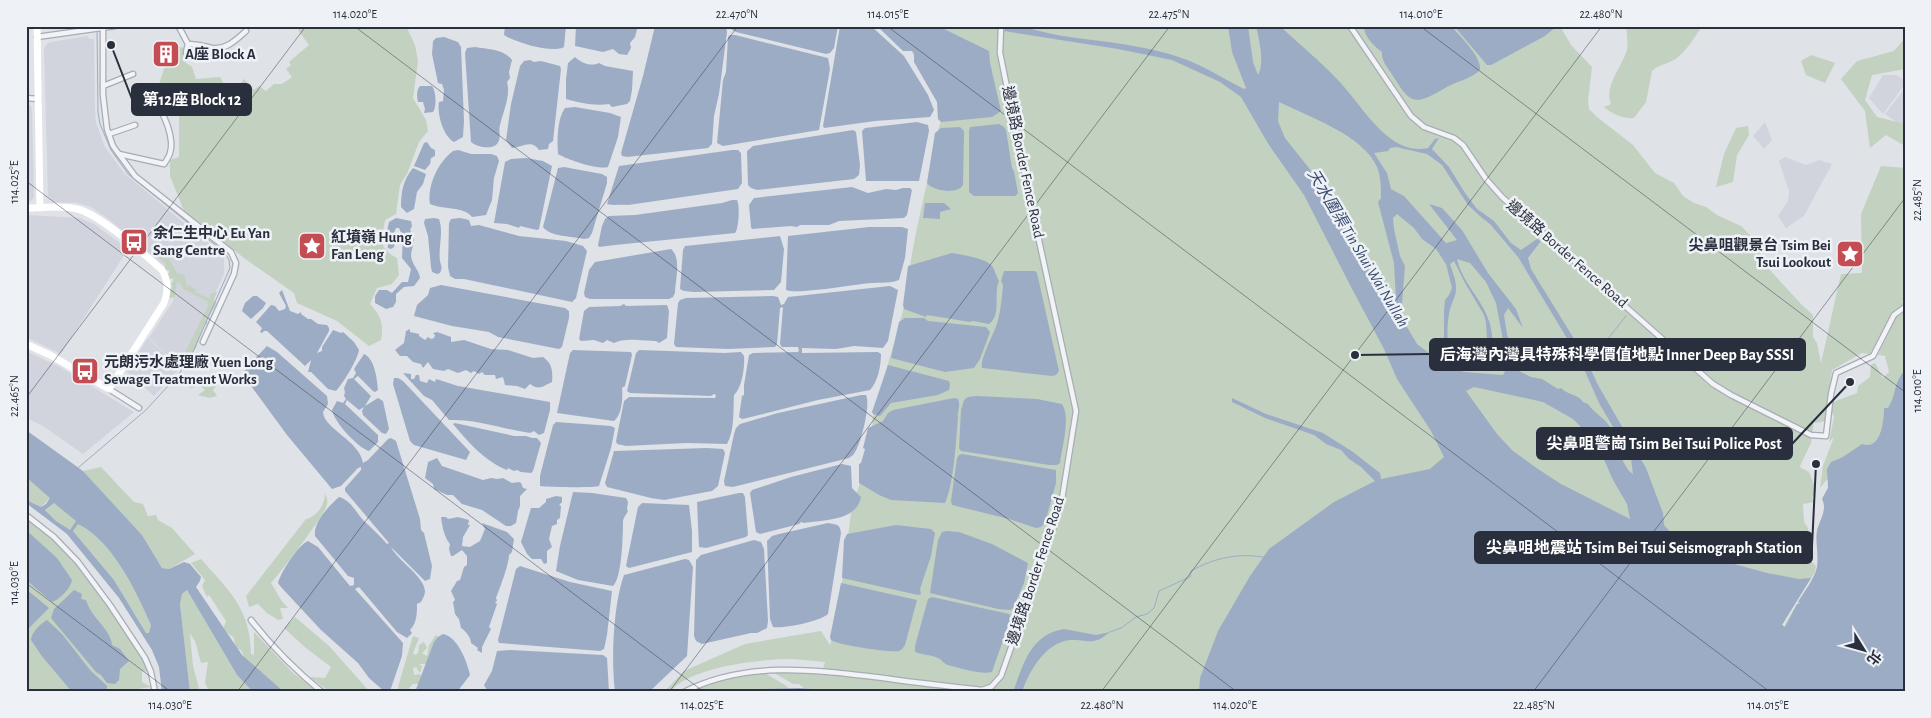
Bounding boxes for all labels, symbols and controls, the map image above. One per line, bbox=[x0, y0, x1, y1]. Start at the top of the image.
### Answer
text: 114.020°E bbox=[333, 8, 377, 20]
text: 22.470°N bbox=[716, 8, 758, 20]
text: 114.015°E bbox=[867, 8, 909, 20]
text: 22.475°N bbox=[1148, 8, 1190, 20]
text: 114.010°E bbox=[1400, 8, 1443, 20]
text: 22.480°N bbox=[1579, 8, 1623, 20]
building icon: A座 Block A bbox=[151, 39, 181, 69]
place label: A座 Block A bbox=[185, 45, 256, 62]
callout: 第12座 Block 12 bbox=[132, 84, 251, 115]
street label: 邊境路 Border Fence Road bbox=[1000, 84, 1048, 240]
text: 第12座 Block 12 bbox=[143, 90, 242, 108]
text: 114.025°E bbox=[8, 160, 20, 203]
water label: 天水圍渠 Tin Shui Wai Nullah bbox=[1305, 166, 1412, 330]
text: 22.485°N bbox=[1911, 179, 1923, 221]
street label: 邊境路 Border Fence Road bbox=[1504, 196, 1632, 311]
place label: 余仁生中心 Eu Yan Sang Centre bbox=[153, 224, 270, 258]
bus stop icon: 余仁生中心 Eu Yan Sang Centre bbox=[119, 227, 149, 257]
place label: 紅墳嶺 Hung Fan Leng bbox=[331, 229, 412, 262]
place icon: 紅墳嶺 Hung Fan Leng bbox=[297, 231, 327, 261]
place label: 尖鼻咀觀景台 Tsim Bei Tsui Lookout bbox=[1688, 236, 1831, 270]
place icon: 尖鼻咀觀景台 Tsim Bei Tsui Lookout bbox=[1835, 239, 1865, 269]
callout: 后海灣內灣具特殊科學價值地點 Inner Deep Bay SSSI bbox=[1430, 339, 1805, 370]
text: 后海灣內灣具特殊科學價值地點 Inner Deep Bay SSSI bbox=[1440, 345, 1794, 364]
place label: 元朗污水處理廠 Yuen Long Sewage Treatment Works bbox=[104, 353, 273, 387]
bus stop icon: 元朗污水處理廠 Yuen Long Sewage Treatment Works bbox=[70, 356, 100, 386]
text: 114.010°E bbox=[1911, 369, 1923, 412]
text: 22.465°N bbox=[8, 375, 20, 417]
callout: 尖鼻咀警崗 Tsim Bei Tsui Police Post bbox=[1537, 428, 1792, 459]
text: 尖鼻咀警崗 Tsim Bei Tsui Police Post bbox=[1546, 435, 1782, 452]
street label: 邊境路 Border Fence Road bbox=[1003, 494, 1067, 647]
callout: 尖鼻咀地震站 Tsim Bei Tsui Seismograph Station bbox=[1475, 532, 1812, 563]
text: 尖鼻咀地震站 Tsim Bei Tsui Seismograph Station bbox=[1486, 539, 1802, 556]
text: 114.030°E bbox=[8, 561, 20, 605]
north arrow bbox=[1838, 626, 1888, 676]
text: 北 bbox=[1864, 647, 1884, 668]
text: 114.030°E bbox=[148, 699, 192, 711]
text: 114.025°E bbox=[681, 699, 724, 711]
text: 22.480°N bbox=[1080, 699, 1124, 711]
text: 114.020°E bbox=[1213, 699, 1257, 711]
text: 22.485°N bbox=[1513, 699, 1555, 711]
text: 114.015°E bbox=[1747, 699, 1789, 711]

